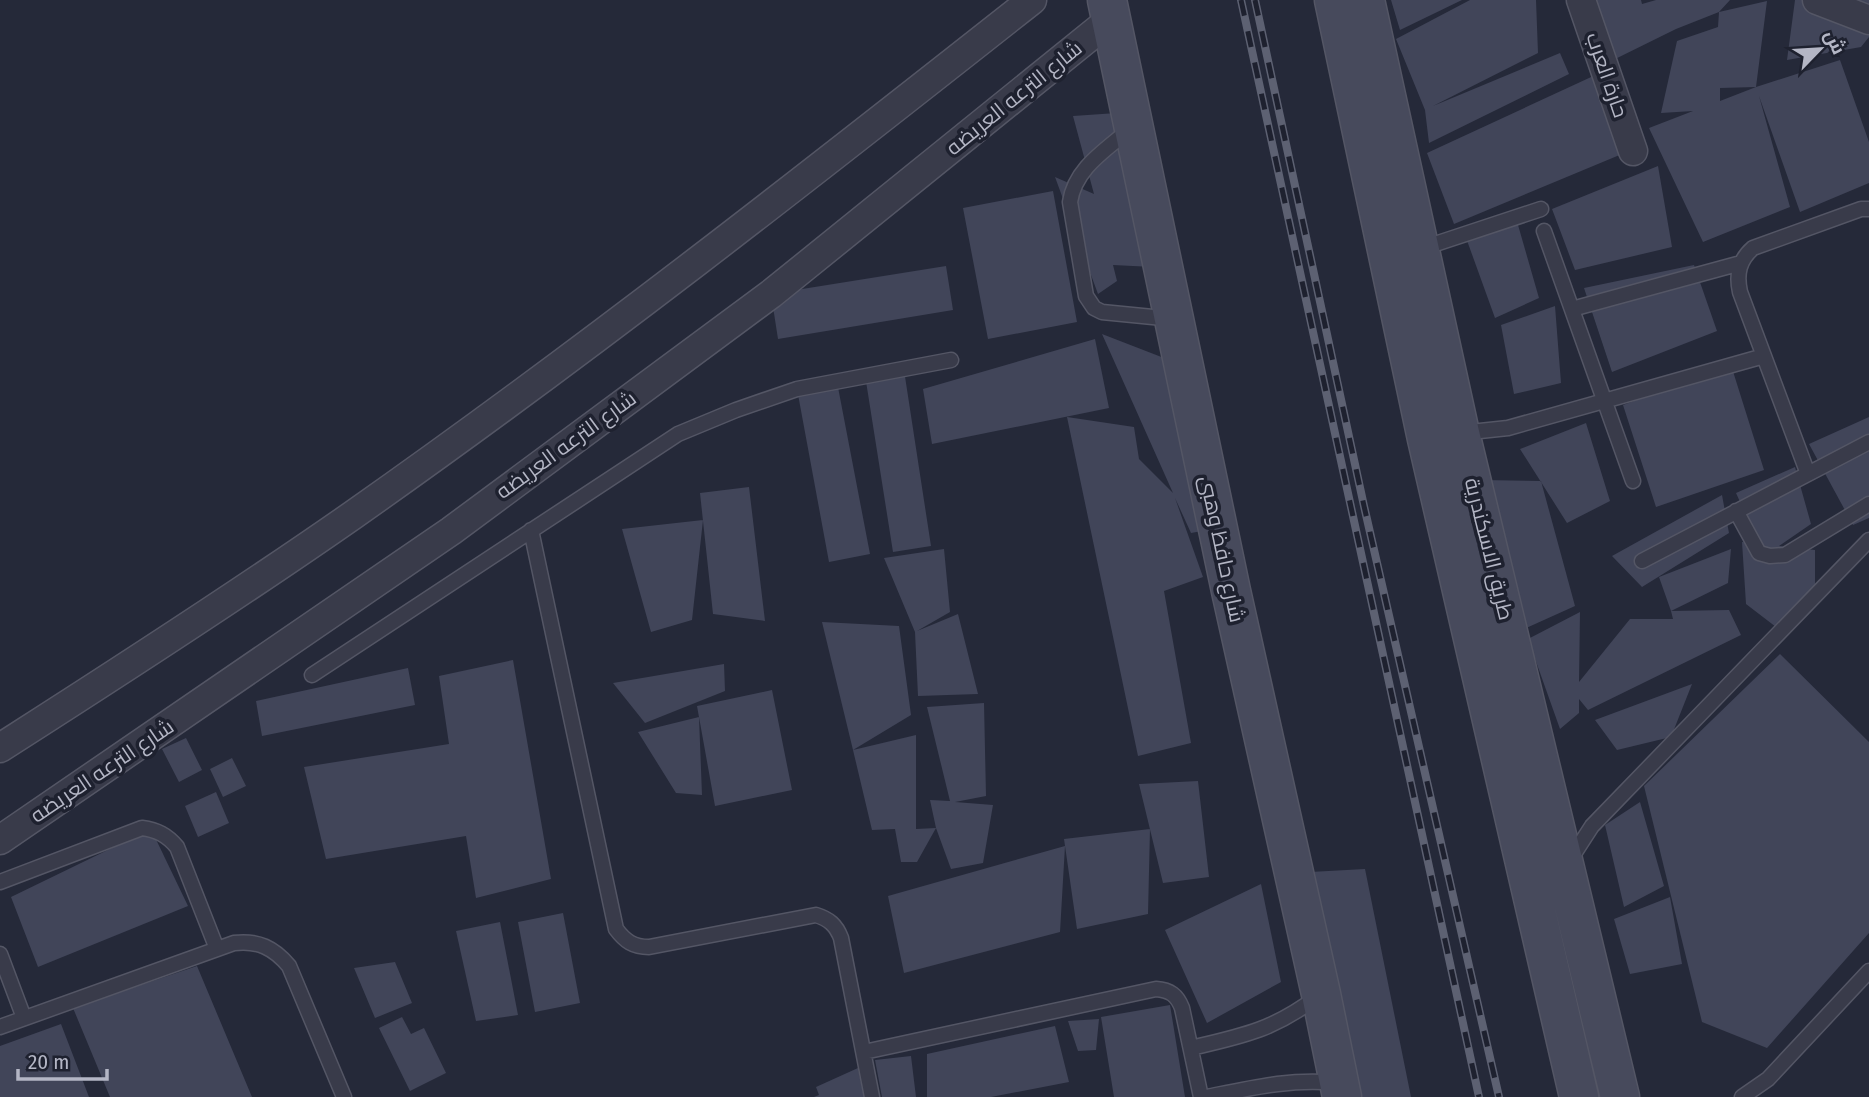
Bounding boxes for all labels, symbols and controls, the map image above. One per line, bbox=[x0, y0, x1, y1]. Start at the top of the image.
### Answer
north arrow bbox=[1785, 14, 1855, 84]
text: ش bbox=[1819, 26, 1851, 58]
street label: حارة العرب bbox=[1580, 29, 1634, 121]
street label: شارع الترعه العريضه bbox=[941, 35, 1088, 162]
street label: شارع الترعه العريضه bbox=[491, 385, 642, 506]
street label: شارع حافظ وهبى bbox=[1193, 473, 1250, 625]
street label: طريق الاسكندرية bbox=[1459, 475, 1519, 623]
street label: شارع الترعه العريضه bbox=[25, 713, 179, 829]
scale bar bbox=[18, 1038, 107, 1082]
text: 20 m bbox=[28, 1049, 69, 1075]

